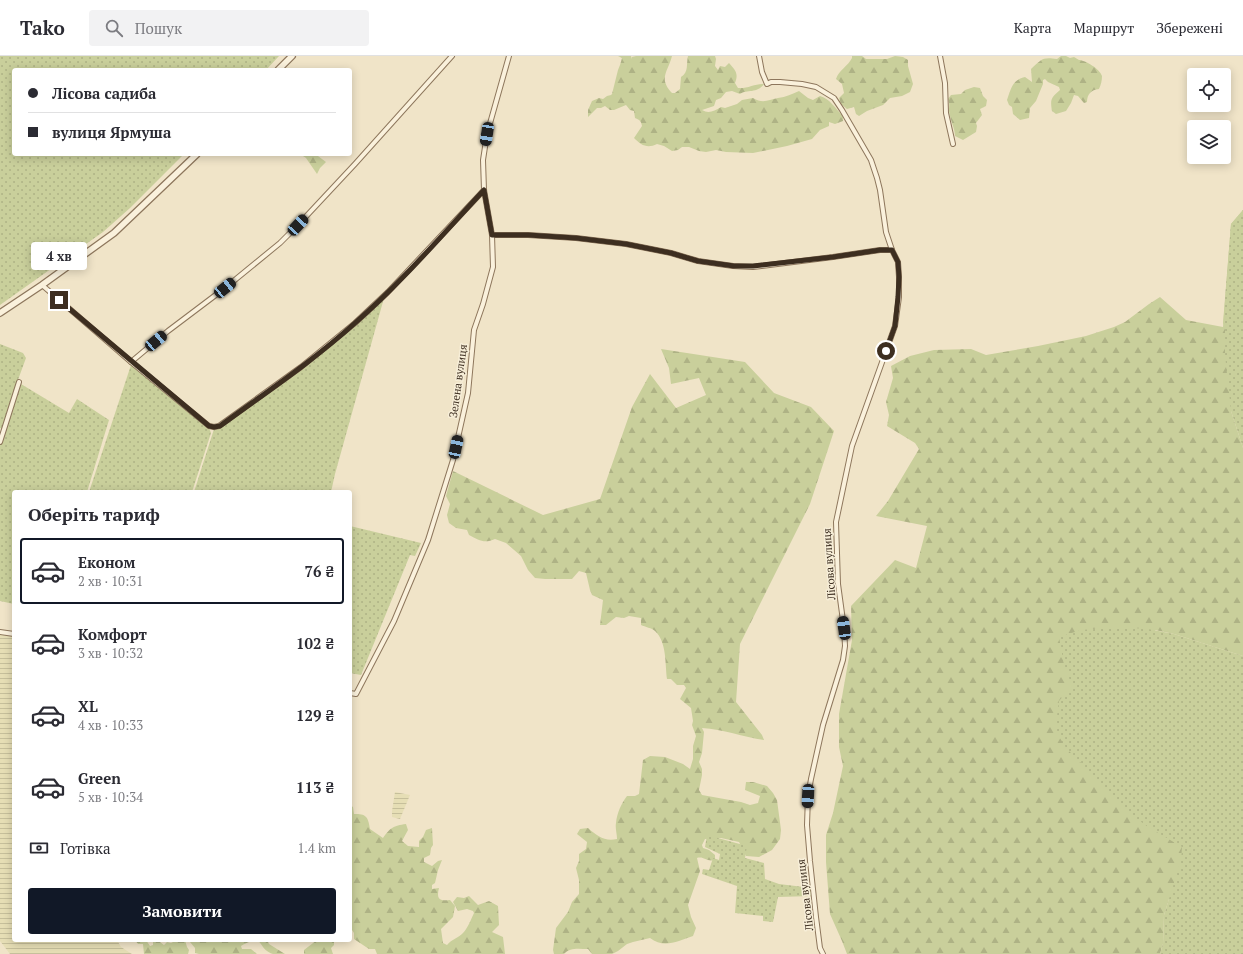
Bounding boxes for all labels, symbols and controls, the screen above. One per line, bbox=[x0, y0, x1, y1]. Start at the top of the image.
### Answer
search box bbox=[89, 10, 369, 46]
text: Tako bbox=[20, 15, 65, 40]
icon: search bbox=[103, 17, 125, 39]
text: Пошук bbox=[135, 18, 182, 38]
text: Карта bbox=[1014, 18, 1052, 37]
text: Маршрут bbox=[1074, 18, 1134, 37]
text: Збережені bbox=[1156, 18, 1223, 37]
map controls bbox=[1187, 68, 1231, 164]
button: locate bbox=[1187, 68, 1231, 112]
text: Лісова садиба bbox=[52, 83, 156, 103]
button: layers bbox=[1187, 120, 1231, 164]
car bbox=[479, 121, 495, 147]
text: вулиця Ярмуша bbox=[52, 122, 171, 142]
car bbox=[285, 212, 311, 238]
callout: 4 хв bbox=[31, 242, 87, 270]
text: 4 хв bbox=[46, 247, 72, 265]
car bbox=[212, 276, 238, 300]
route end bbox=[50, 291, 68, 309]
car bbox=[143, 329, 169, 353]
route start bbox=[877, 342, 895, 360]
street label: Зелена вулиця bbox=[446, 343, 470, 419]
car bbox=[448, 434, 464, 460]
text: Оберіть тариф bbox=[28, 502, 160, 526]
street label: Лісова вулиця bbox=[819, 527, 839, 601]
text: Економ bbox=[78, 552, 136, 572]
icon: car bbox=[30, 553, 66, 589]
text: 76 ₴ bbox=[305, 561, 334, 581]
text: 2 хв · 10:31 bbox=[78, 572, 143, 590]
car bbox=[836, 615, 852, 641]
text: Комфорт bbox=[78, 624, 147, 644]
icon: car bbox=[30, 625, 66, 661]
text: 102 ₴ bbox=[296, 633, 334, 653]
text: 3 хв · 10:32 bbox=[78, 644, 143, 662]
text: XL bbox=[78, 696, 98, 716]
icon: car bbox=[30, 697, 66, 733]
text: 129 ₴ bbox=[296, 705, 334, 725]
text: 4 хв · 10:33 bbox=[78, 716, 143, 734]
text: Green bbox=[78, 768, 121, 788]
icon: car bbox=[30, 769, 66, 805]
text: 113 ₴ bbox=[296, 777, 334, 797]
car bbox=[801, 784, 815, 808]
text: 5 хв · 10:34 bbox=[78, 788, 143, 806]
icon: cash bbox=[28, 837, 50, 859]
text: Готівка bbox=[60, 838, 111, 858]
text: 1.4 km bbox=[297, 839, 336, 857]
street label: Лісова вулиця bbox=[794, 858, 816, 933]
button: Замовити bbox=[28, 888, 336, 934]

